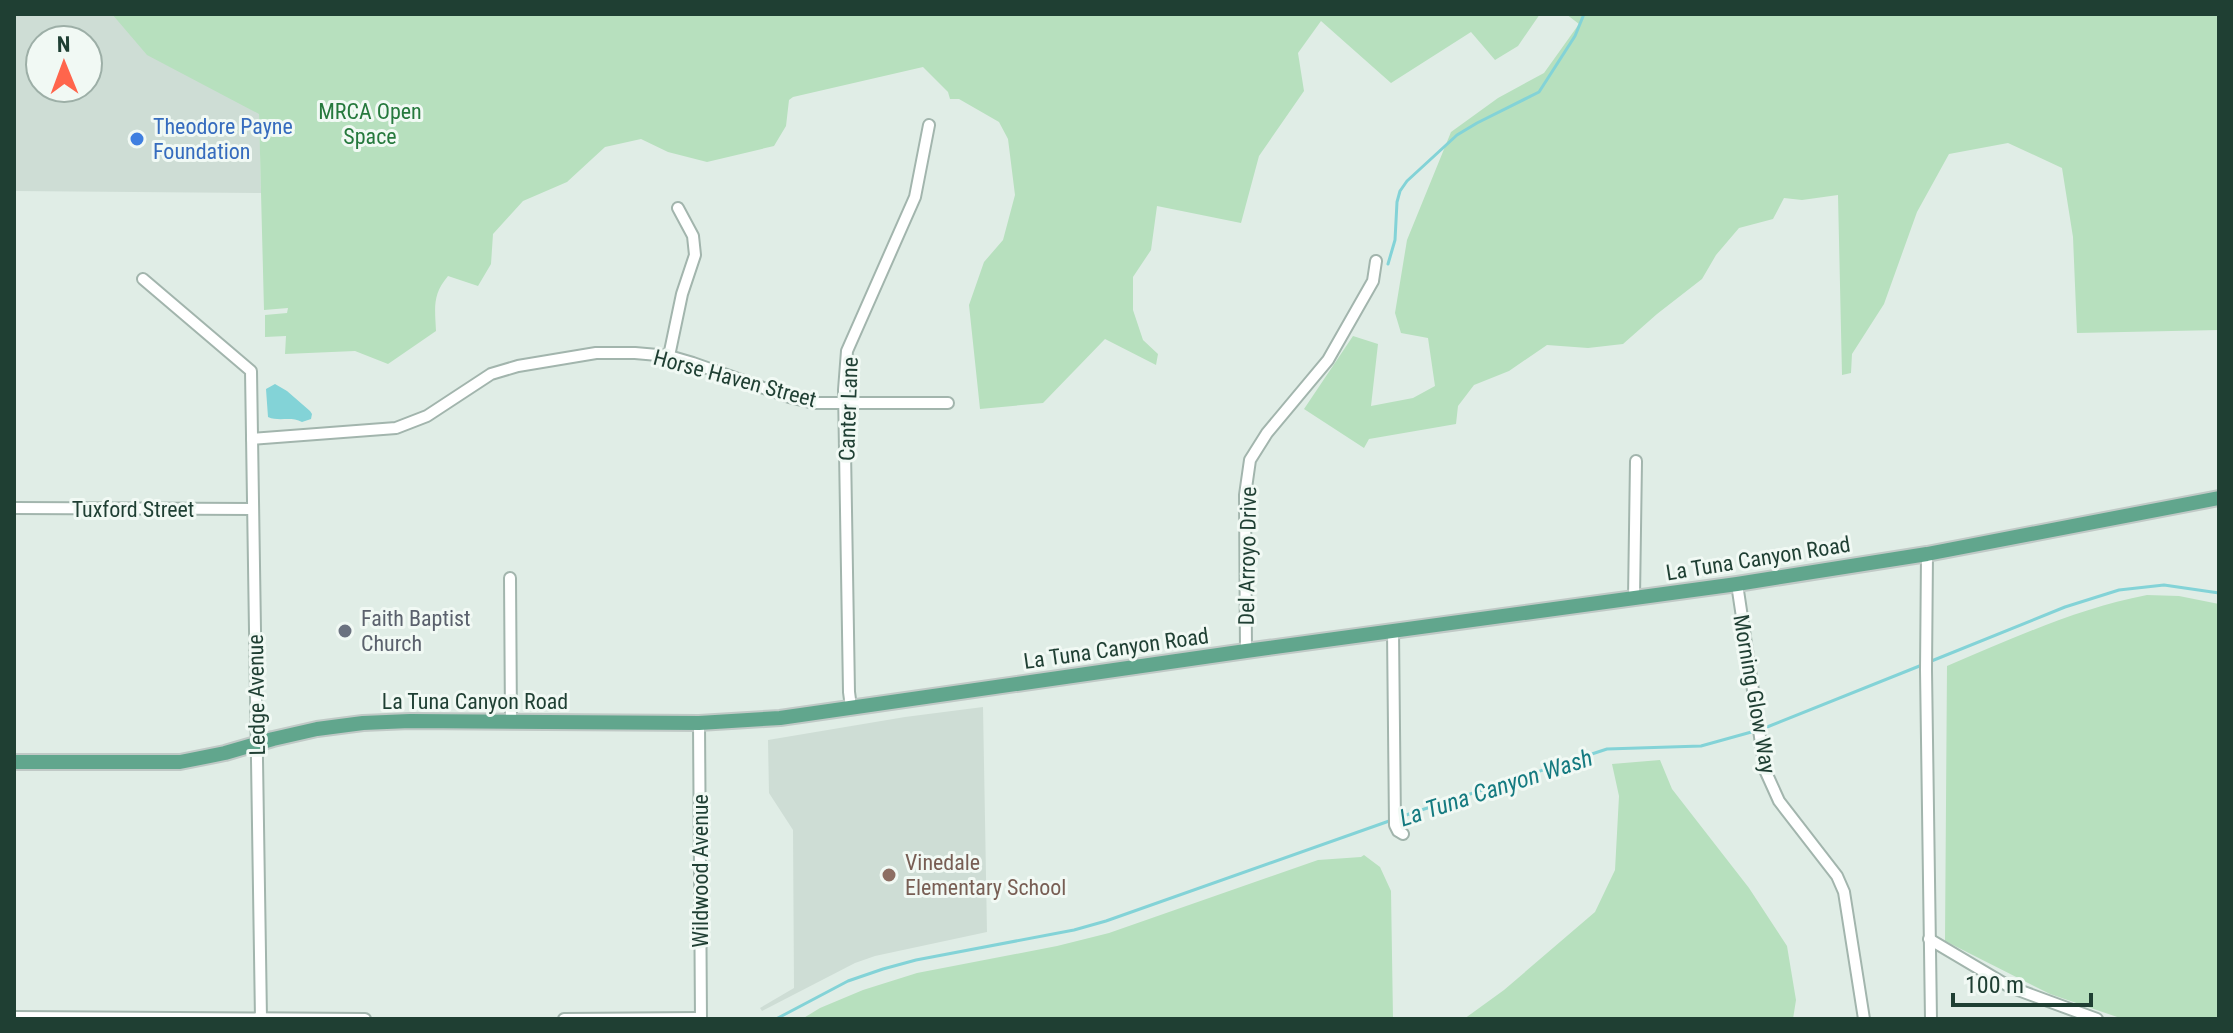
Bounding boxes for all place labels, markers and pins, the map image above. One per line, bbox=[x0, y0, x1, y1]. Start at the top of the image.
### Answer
place label: Theodore Payne Foundation bbox=[153, 114, 293, 164]
marker: Theodore Payne Foundation bbox=[128, 130, 146, 148]
place label: Faith Baptist Church bbox=[361, 606, 470, 656]
marker: Faith Baptist Church bbox=[336, 622, 354, 640]
place label: Vinedale Elementary School bbox=[905, 850, 1066, 900]
marker: Vinedale Elementary School bbox=[880, 866, 898, 884]

